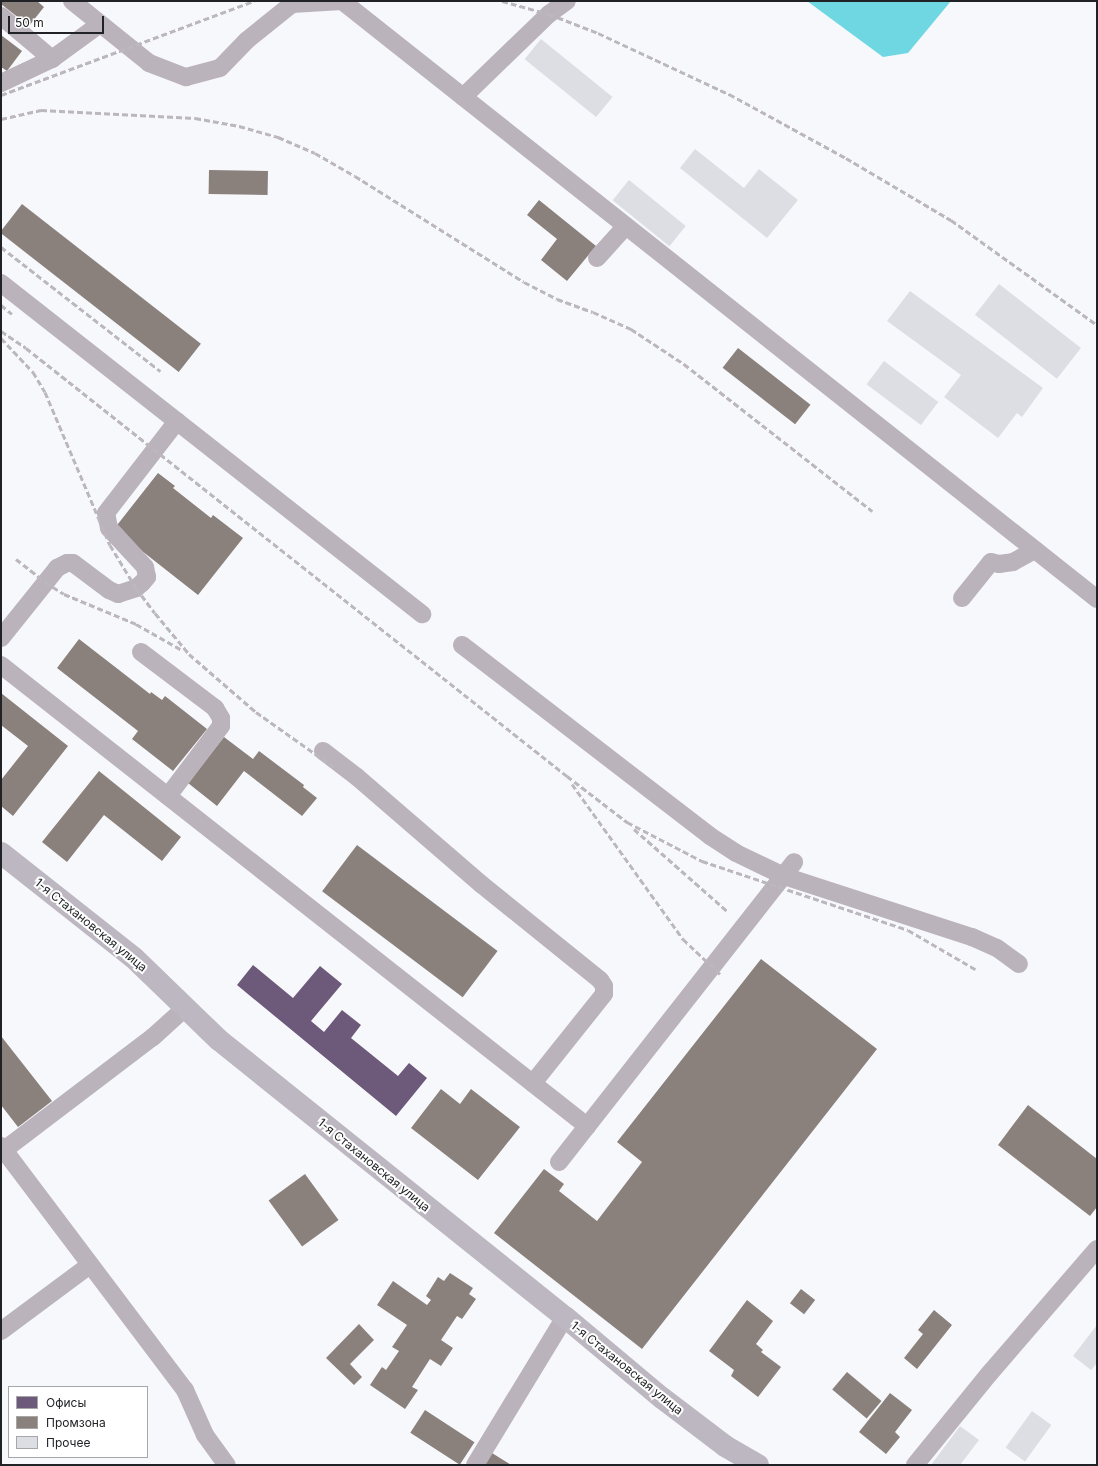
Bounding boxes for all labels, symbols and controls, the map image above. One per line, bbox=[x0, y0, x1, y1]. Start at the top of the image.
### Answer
scale bar bbox=[10, 8, 106, 34]
text: 50 m bbox=[15, 15, 44, 30]
street label: 1-я Стахановская улица bbox=[32, 875, 150, 975]
street label: 1-я Стахановская улица bbox=[315, 1115, 433, 1215]
street label: 1-я Стахановская улица bbox=[568, 1318, 686, 1418]
legend bbox=[8, 1386, 148, 1458]
text: Офисы bbox=[46, 1395, 86, 1410]
text: Промзона bbox=[46, 1415, 106, 1430]
text: Прочее bbox=[46, 1435, 91, 1450]

